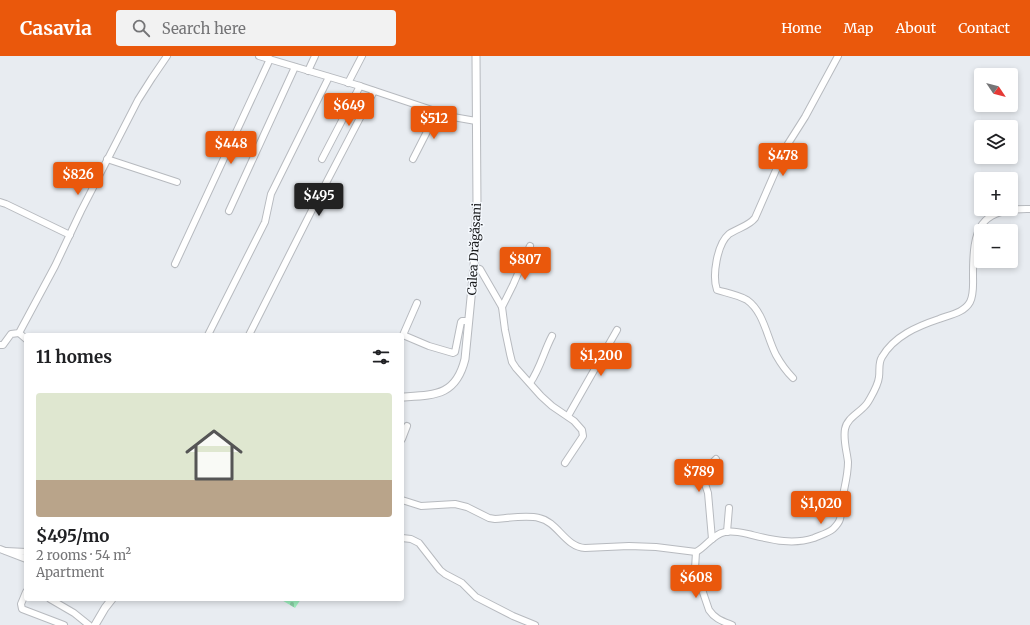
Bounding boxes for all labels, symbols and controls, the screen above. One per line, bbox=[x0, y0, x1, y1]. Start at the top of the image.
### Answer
search box bbox=[116, 10, 396, 46]
text: Casavia bbox=[20, 16, 92, 40]
icon: search bbox=[130, 17, 152, 39]
text: Search here bbox=[162, 19, 246, 38]
text: Home bbox=[781, 19, 822, 37]
text: Map bbox=[844, 19, 873, 37]
text: About bbox=[895, 19, 936, 37]
text: Contact bbox=[958, 19, 1010, 37]
north arrow bbox=[974, 68, 1018, 112]
map controls bbox=[974, 68, 1018, 268]
pin: $649 bbox=[325, 93, 373, 127]
text: $649 bbox=[333, 97, 365, 114]
pin: $512 bbox=[410, 106, 458, 140]
text: $512 bbox=[420, 110, 448, 127]
button: layers bbox=[974, 120, 1018, 164]
pin: $448 bbox=[207, 131, 255, 165]
text: $448 bbox=[214, 135, 248, 152]
pin: $478 bbox=[759, 143, 807, 177]
text: $478 bbox=[768, 147, 798, 164]
pin: $826 bbox=[54, 162, 102, 196]
text: $826 bbox=[62, 166, 94, 183]
button: + bbox=[974, 172, 1018, 216]
pin: $495 bbox=[295, 183, 343, 217]
text: $495 bbox=[303, 187, 335, 204]
street label: Calea Drăgășani bbox=[464, 202, 485, 296]
button: − bbox=[974, 224, 1018, 268]
pin: $807 bbox=[501, 247, 549, 281]
text: $807 bbox=[509, 251, 541, 268]
pin: $1,200 bbox=[568, 343, 634, 377]
text: 11 homes bbox=[36, 346, 112, 368]
icon: filters bbox=[370, 346, 392, 368]
text: $1,200 bbox=[579, 347, 623, 364]
icon: home bbox=[178, 419, 250, 491]
pin: $789 bbox=[675, 459, 723, 493]
text: $789 bbox=[683, 463, 715, 480]
pin: $1,020 bbox=[788, 491, 854, 525]
text: $1,020 bbox=[800, 495, 842, 512]
text: $495/mo bbox=[36, 525, 110, 547]
text: 2 rooms · 54 m² bbox=[36, 547, 131, 564]
text: Apartment bbox=[36, 564, 104, 581]
pin: $608 bbox=[672, 565, 720, 599]
text: $608 bbox=[680, 569, 712, 586]

